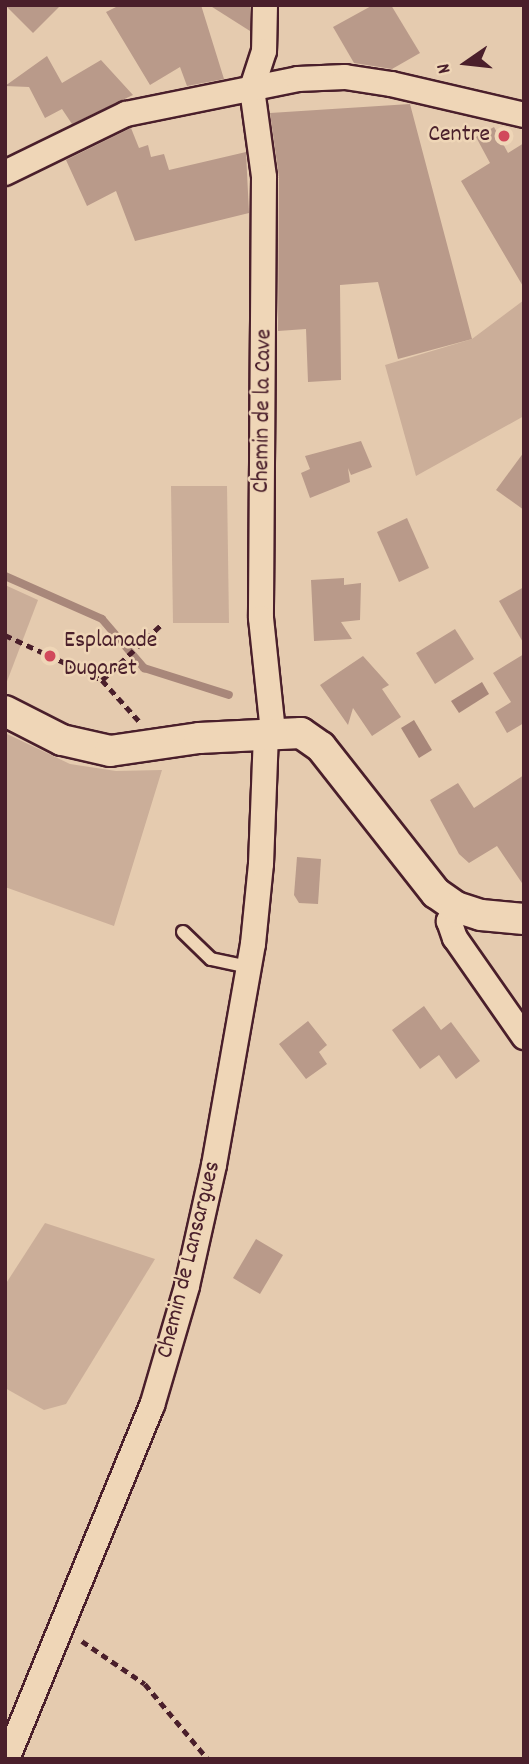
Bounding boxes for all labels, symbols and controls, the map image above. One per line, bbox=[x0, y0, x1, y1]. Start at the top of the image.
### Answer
north arrow bbox=[431, 28, 501, 98]
text: N bbox=[431, 60, 459, 76]
place label: Centre bbox=[428, 122, 490, 150]
marker: Centre bbox=[496, 128, 512, 144]
street label: Chemin de la Cave bbox=[248, 329, 280, 493]
place label: Esplanade Dugaret bbox=[64, 628, 157, 684]
marker: Esplanade Dugaret bbox=[42, 648, 58, 664]
street label: Chemin de Lansargues bbox=[152, 1158, 228, 1362]

